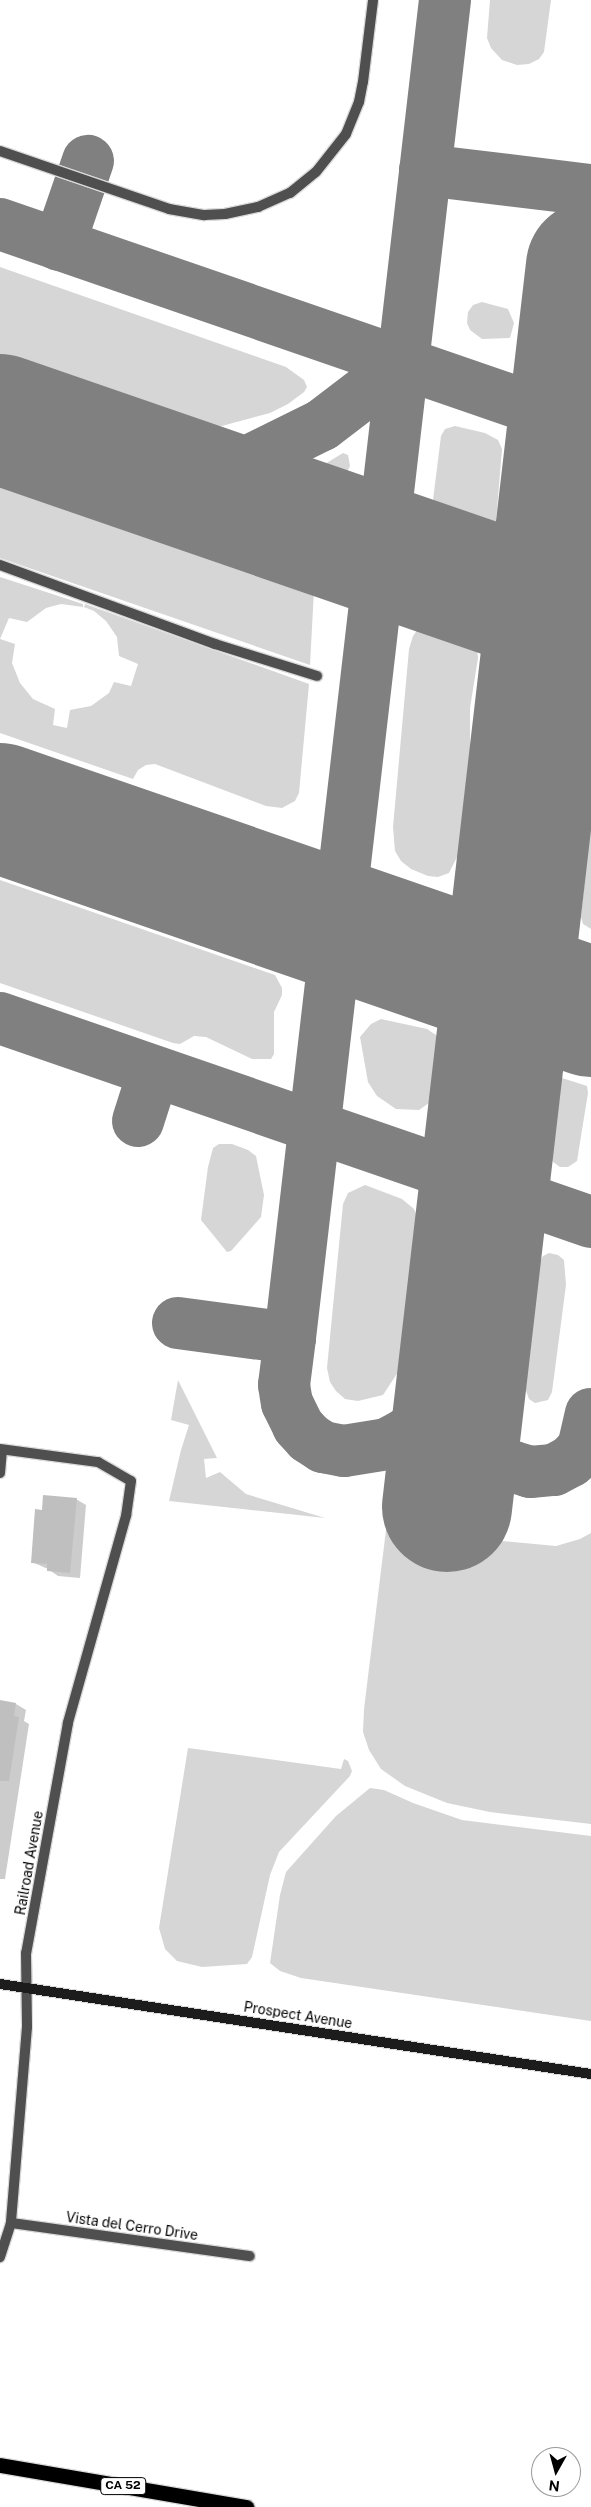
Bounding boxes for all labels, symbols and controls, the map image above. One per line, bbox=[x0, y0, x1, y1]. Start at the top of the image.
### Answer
street label: Railroad Avenue bbox=[12, 1810, 46, 1916]
street label: Prospect Avenue bbox=[243, 1998, 353, 2032]
street label: Vista del Cerro Drive bbox=[65, 2208, 199, 2244]
north arrow bbox=[531, 2447, 581, 2497]
road number: CA 52 bbox=[99, 2476, 147, 2496]
text: N bbox=[548, 2477, 561, 2495]

